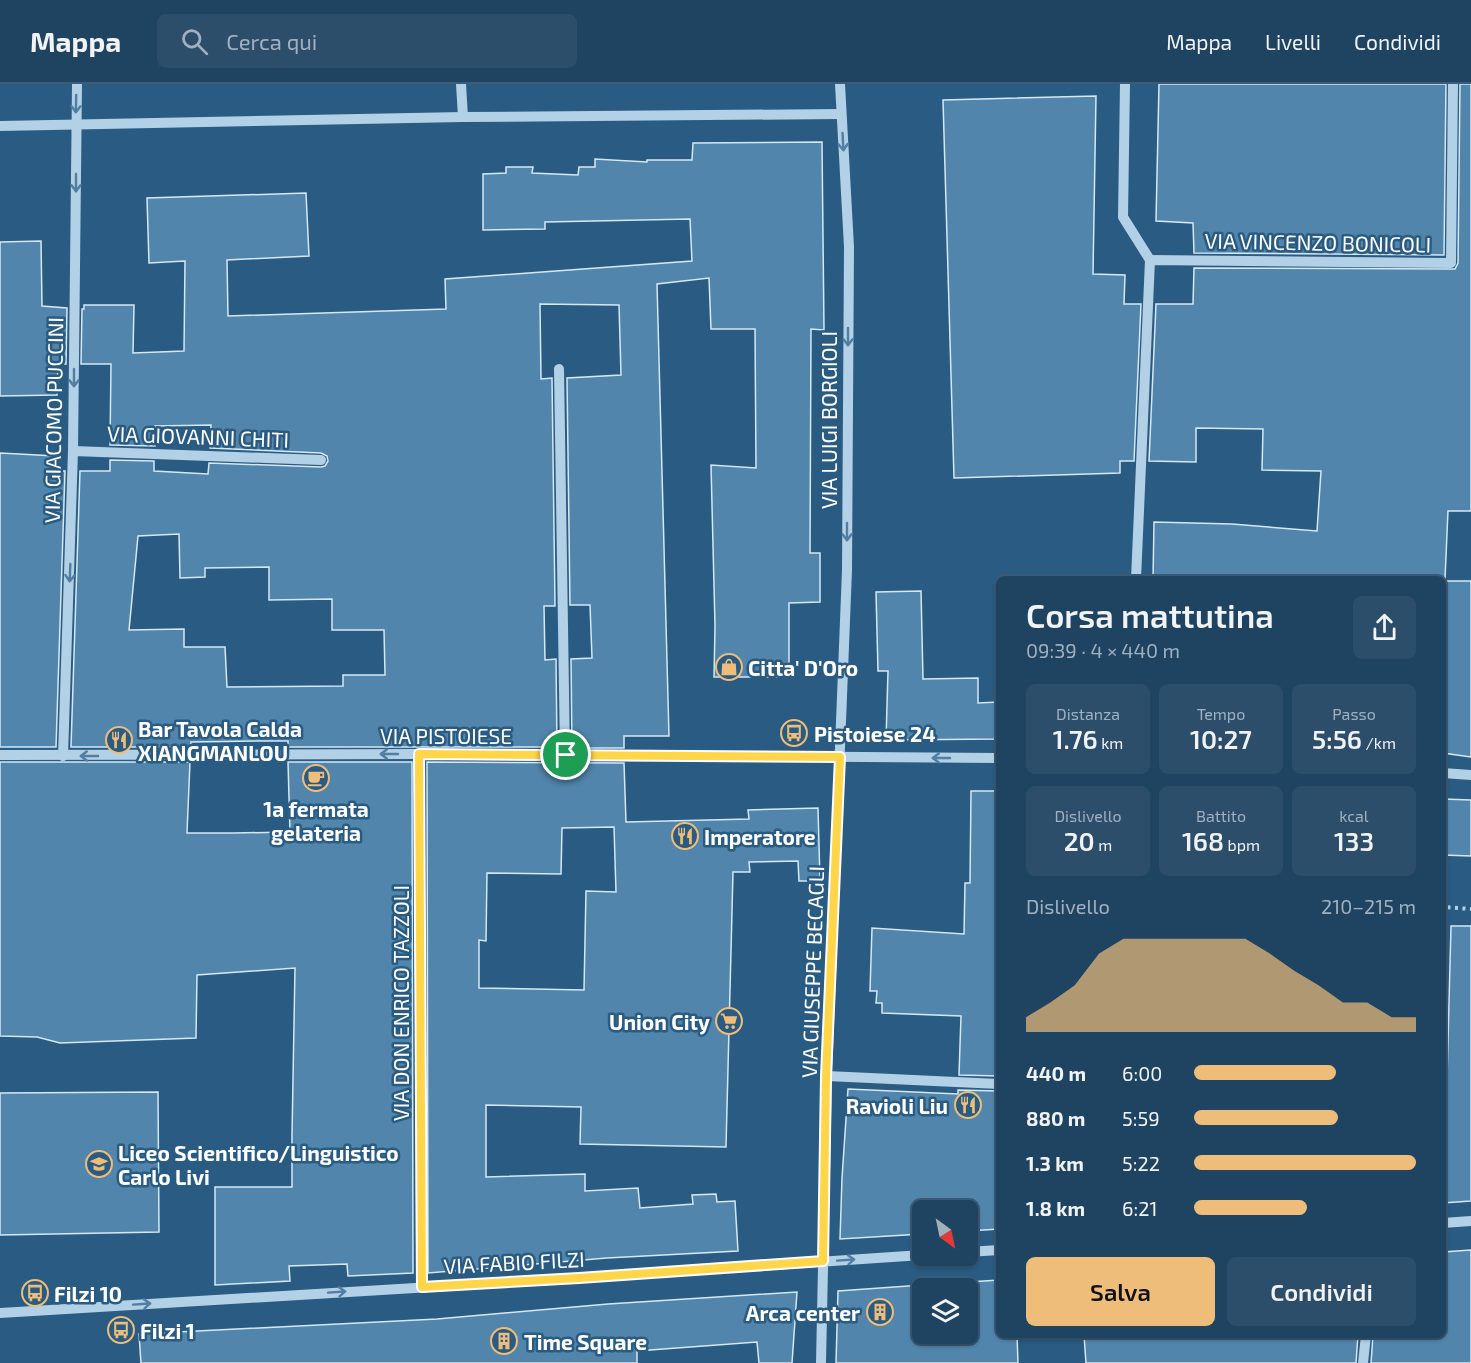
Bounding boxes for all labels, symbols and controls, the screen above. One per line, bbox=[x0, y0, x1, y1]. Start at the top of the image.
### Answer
search box bbox=[157, 14, 577, 68]
text: Mappa bbox=[30, 24, 121, 58]
icon: search bbox=[178, 25, 211, 58]
text: Cerca qui bbox=[226, 28, 317, 54]
text: Mappa bbox=[1166, 29, 1232, 54]
text: Livelli bbox=[1265, 29, 1321, 54]
text: Condividi bbox=[1354, 29, 1441, 54]
one-way arrow bbox=[71, 94, 82, 114]
one-way arrow bbox=[838, 132, 849, 152]
one-way arrow bbox=[70, 173, 81, 193]
street label: VIA VINCENZO BONICOLI bbox=[1205, 228, 1431, 256]
street label: VIA GIACOMO PUCCINI bbox=[39, 317, 67, 523]
one-way arrow bbox=[842, 327, 854, 347]
street label: VIA LUIGI BORGIOLI bbox=[816, 331, 841, 509]
one-way arrow bbox=[68, 368, 80, 388]
street label: VIA GIOVANNI CHITI bbox=[106, 420, 290, 452]
one-way arrow bbox=[841, 522, 853, 542]
one-way arrow bbox=[64, 563, 76, 583]
text: Corsa mattutina bbox=[1026, 595, 1274, 635]
button: share bbox=[1353, 596, 1416, 659]
text: 09:39 · 4 × 440 m bbox=[1026, 638, 1180, 662]
shop icon: Citta' D'Oro bbox=[714, 652, 744, 682]
place label: Citta' D'Oro bbox=[748, 655, 858, 680]
text: Distanza bbox=[1056, 704, 1120, 723]
text: Tempo bbox=[1197, 704, 1245, 723]
text: Passo bbox=[1332, 704, 1376, 723]
place label: Bar Tavola Calda XIANGMANLOU bbox=[138, 716, 302, 765]
bus stop icon: Pistoiese 24 bbox=[779, 718, 809, 748]
place label: Pistoiese 24 bbox=[814, 721, 936, 746]
street label: VIA PISTOIESE bbox=[380, 723, 512, 748]
text: 1.76 bbox=[1053, 723, 1098, 754]
text: 10:27 bbox=[1190, 723, 1252, 754]
text: 5:56 bbox=[1312, 723, 1362, 754]
restaurant icon: Bar Tavola Calda XIANGMANLOU bbox=[104, 725, 134, 755]
pin bbox=[540, 729, 591, 780]
text: km bbox=[1098, 733, 1123, 752]
text: /km bbox=[1362, 733, 1396, 752]
icon: arrive bbox=[549, 738, 582, 771]
one-way arrow bbox=[379, 749, 399, 760]
one-way arrow bbox=[79, 750, 99, 762]
one-way arrow bbox=[931, 752, 951, 764]
cafe icon: 1a fermata gelateria bbox=[301, 763, 331, 793]
place label: 1a fermata gelateria bbox=[263, 796, 369, 845]
text: Dislivello bbox=[1054, 806, 1122, 825]
text: Battito bbox=[1196, 806, 1246, 825]
text: kcal bbox=[1339, 806, 1369, 825]
restaurant icon: Imperatore bbox=[670, 821, 700, 851]
place label: Imperatore bbox=[704, 824, 816, 849]
text: 20 bbox=[1064, 825, 1095, 856]
text: 168 bbox=[1182, 825, 1224, 856]
text: 133 bbox=[1334, 825, 1374, 856]
text: m bbox=[1095, 835, 1112, 854]
text: bpm bbox=[1224, 835, 1260, 854]
street label: VIA GIUSEPPE BECAGLI bbox=[796, 866, 828, 1078]
street label: VIA DON ENRICO TAZZOLI bbox=[388, 885, 413, 1121]
text: Dislivello bbox=[1026, 894, 1110, 918]
text: 210–215 m bbox=[1321, 894, 1416, 918]
supermarket icon: Union City bbox=[714, 1006, 744, 1036]
place label: Union City bbox=[609, 1009, 710, 1035]
text: 440 m bbox=[1026, 1061, 1086, 1085]
text: 6:00 bbox=[1122, 1061, 1162, 1085]
restaurant icon: Ravioli Liu bbox=[953, 1090, 983, 1120]
place label: Ravioli Liu bbox=[846, 1093, 948, 1118]
text: 880 m bbox=[1026, 1106, 1085, 1130]
text: 5:59 bbox=[1122, 1106, 1160, 1130]
place label: Liceo Scientifico/Linguistico Carlo Livi bbox=[118, 1140, 399, 1189]
school or university icon: Liceo Scientifico/Linguistico Carlo Livi bbox=[84, 1149, 114, 1179]
text: 1.3 km bbox=[1026, 1151, 1084, 1175]
text: 5:22 bbox=[1122, 1151, 1160, 1175]
text: 1.8 km bbox=[1026, 1196, 1085, 1220]
text: 6:21 bbox=[1122, 1196, 1157, 1220]
north arrow bbox=[912, 1200, 978, 1266]
map controls bbox=[912, 1200, 978, 1344]
street label: VIA FABIO FILZI bbox=[443, 1246, 585, 1278]
one-way arrow bbox=[835, 1254, 855, 1265]
button: Salva bbox=[1026, 1257, 1215, 1326]
button: Condividi bbox=[1227, 1257, 1416, 1326]
bus stop icon: Filzi 10 bbox=[20, 1278, 50, 1308]
button: layers bbox=[912, 1278, 978, 1344]
place label: Filzi 10 bbox=[54, 1281, 122, 1306]
one-way arrow bbox=[326, 1286, 346, 1297]
building icon: Arca center bbox=[865, 1297, 895, 1327]
one-way arrow bbox=[132, 1298, 152, 1309]
place label: Arca center bbox=[746, 1300, 860, 1325]
bus stop icon: Filzi 1 bbox=[106, 1315, 136, 1345]
place label: Filzi 1 bbox=[140, 1318, 195, 1343]
building icon: Time Square bbox=[489, 1326, 519, 1356]
place label: Time Square bbox=[524, 1329, 647, 1354]

